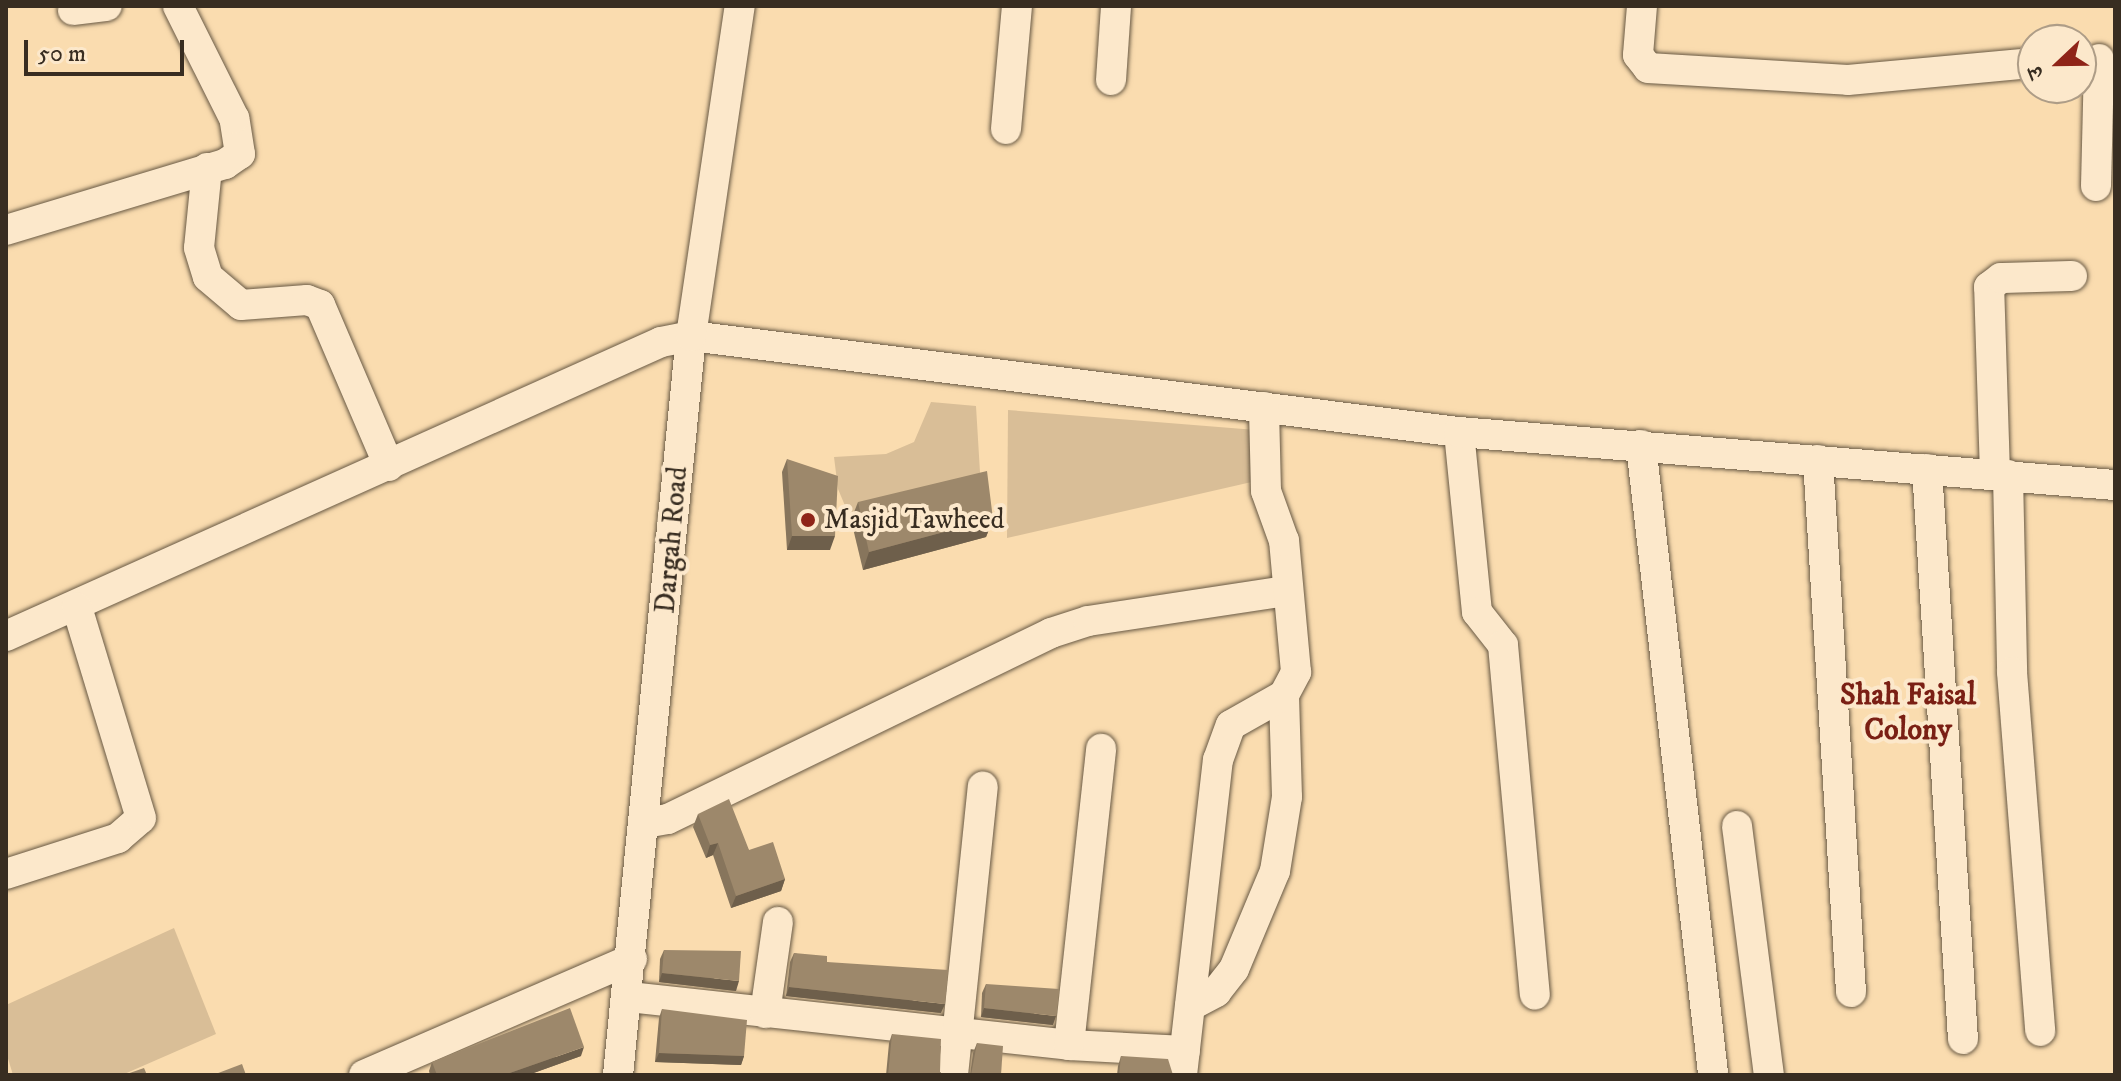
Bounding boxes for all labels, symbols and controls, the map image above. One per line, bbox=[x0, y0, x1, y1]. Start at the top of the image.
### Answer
scale bar bbox=[28, 24, 188, 74]
north arrow bbox=[2017, 24, 2097, 104]
text: 50 m bbox=[38, 39, 86, 69]
text: उ bbox=[2022, 62, 2051, 83]
street label: Dargah Road bbox=[649, 465, 695, 615]
place label: Masjid Tawheed bbox=[824, 503, 1005, 537]
marker: Masjid Tawheed bbox=[799, 511, 817, 529]
district label: Shah Faisal Colony bbox=[1840, 678, 1976, 748]

